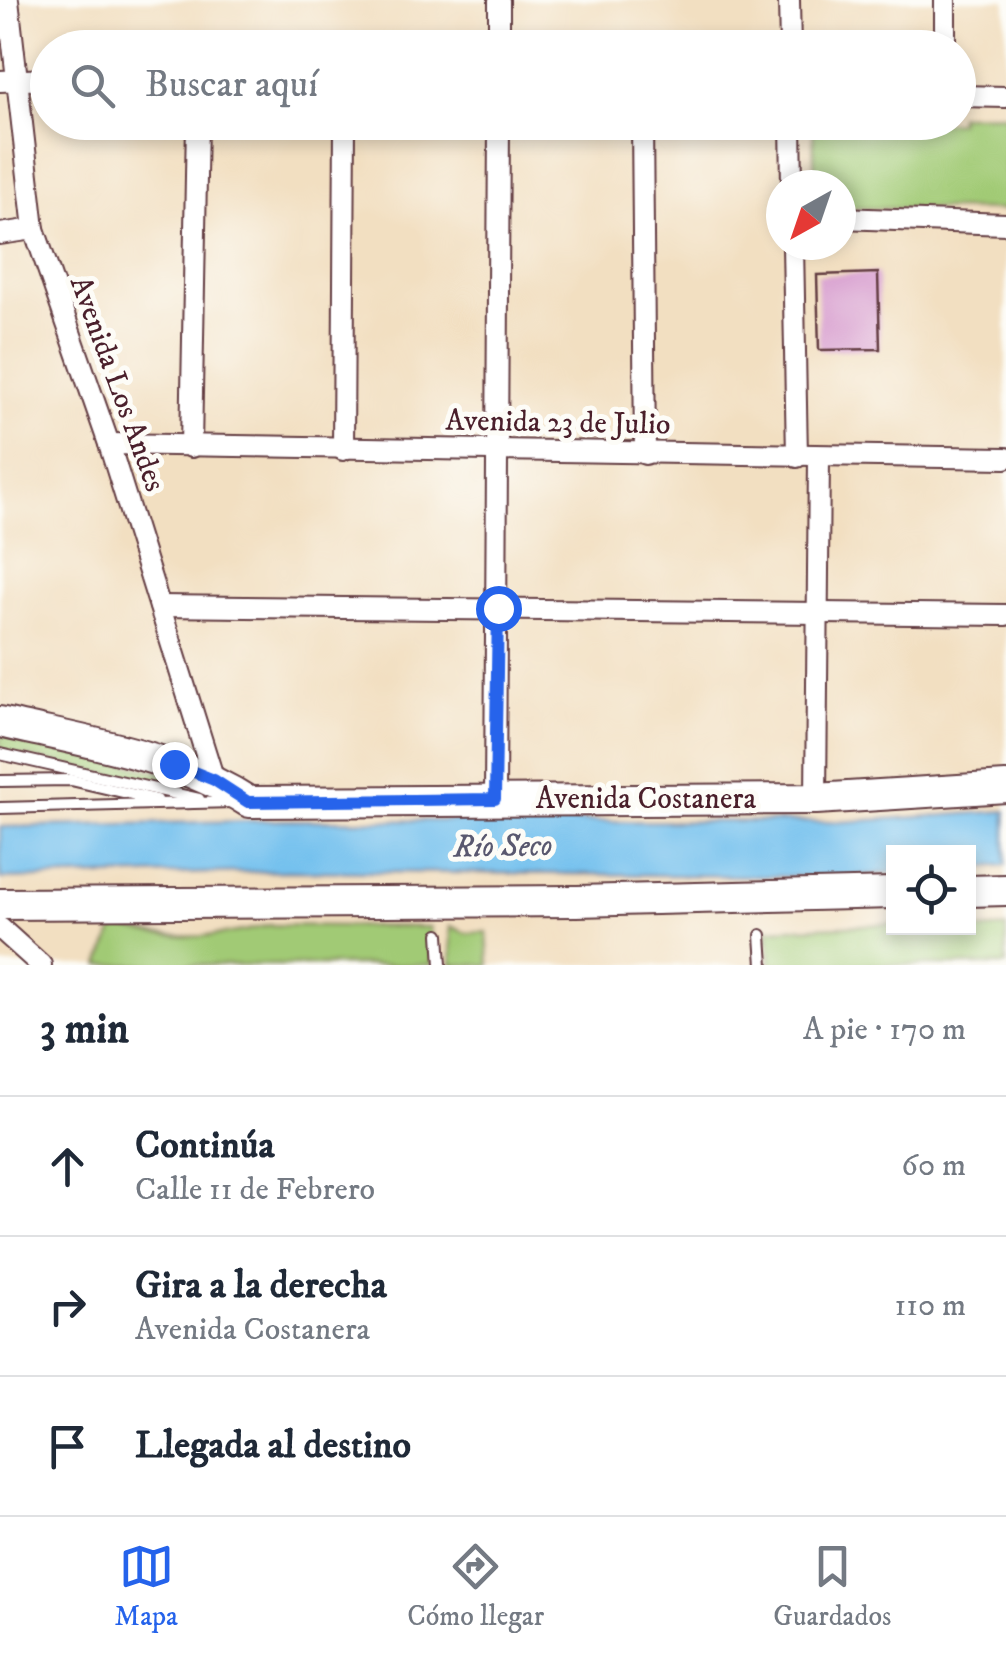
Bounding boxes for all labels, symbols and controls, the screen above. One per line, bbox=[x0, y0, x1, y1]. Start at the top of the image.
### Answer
search box bbox=[30, 30, 976, 140]
icon: search bbox=[65, 58, 120, 113]
text: Buscar aquí bbox=[145, 61, 318, 109]
north arrow bbox=[766, 170, 856, 260]
street label: Avenida Los Andes bbox=[61, 271, 173, 497]
street label: Avenida 23 de Julio bbox=[445, 403, 671, 443]
route start bbox=[476, 586, 522, 632]
route end bbox=[152, 742, 198, 788]
street label: Avenida Costanera bbox=[536, 781, 756, 818]
water label: Río Seco bbox=[452, 826, 553, 868]
map controls bbox=[886, 845, 976, 935]
button: locate bbox=[886, 845, 976, 935]
text: 3 min bbox=[40, 1004, 129, 1056]
text: A pie · 170 m bbox=[803, 1010, 966, 1050]
text: Continúa bbox=[135, 1122, 275, 1170]
icon: ahead bbox=[40, 1139, 95, 1194]
text: 60 m bbox=[901, 1146, 966, 1186]
text: Calle 11 de Febrero bbox=[135, 1170, 375, 1210]
text: Gira a la derecha bbox=[135, 1262, 387, 1310]
icon: right bbox=[40, 1279, 95, 1334]
text: 110 m bbox=[894, 1286, 966, 1326]
text: Avenida Costanera bbox=[135, 1310, 370, 1350]
icon: arrive bbox=[40, 1419, 95, 1474]
text: Llegada al destino bbox=[135, 1422, 411, 1470]
tab: Mapa bbox=[115, 1539, 178, 1634]
tab: Cómo llegar bbox=[407, 1539, 544, 1634]
tab: Guardados bbox=[773, 1539, 891, 1634]

